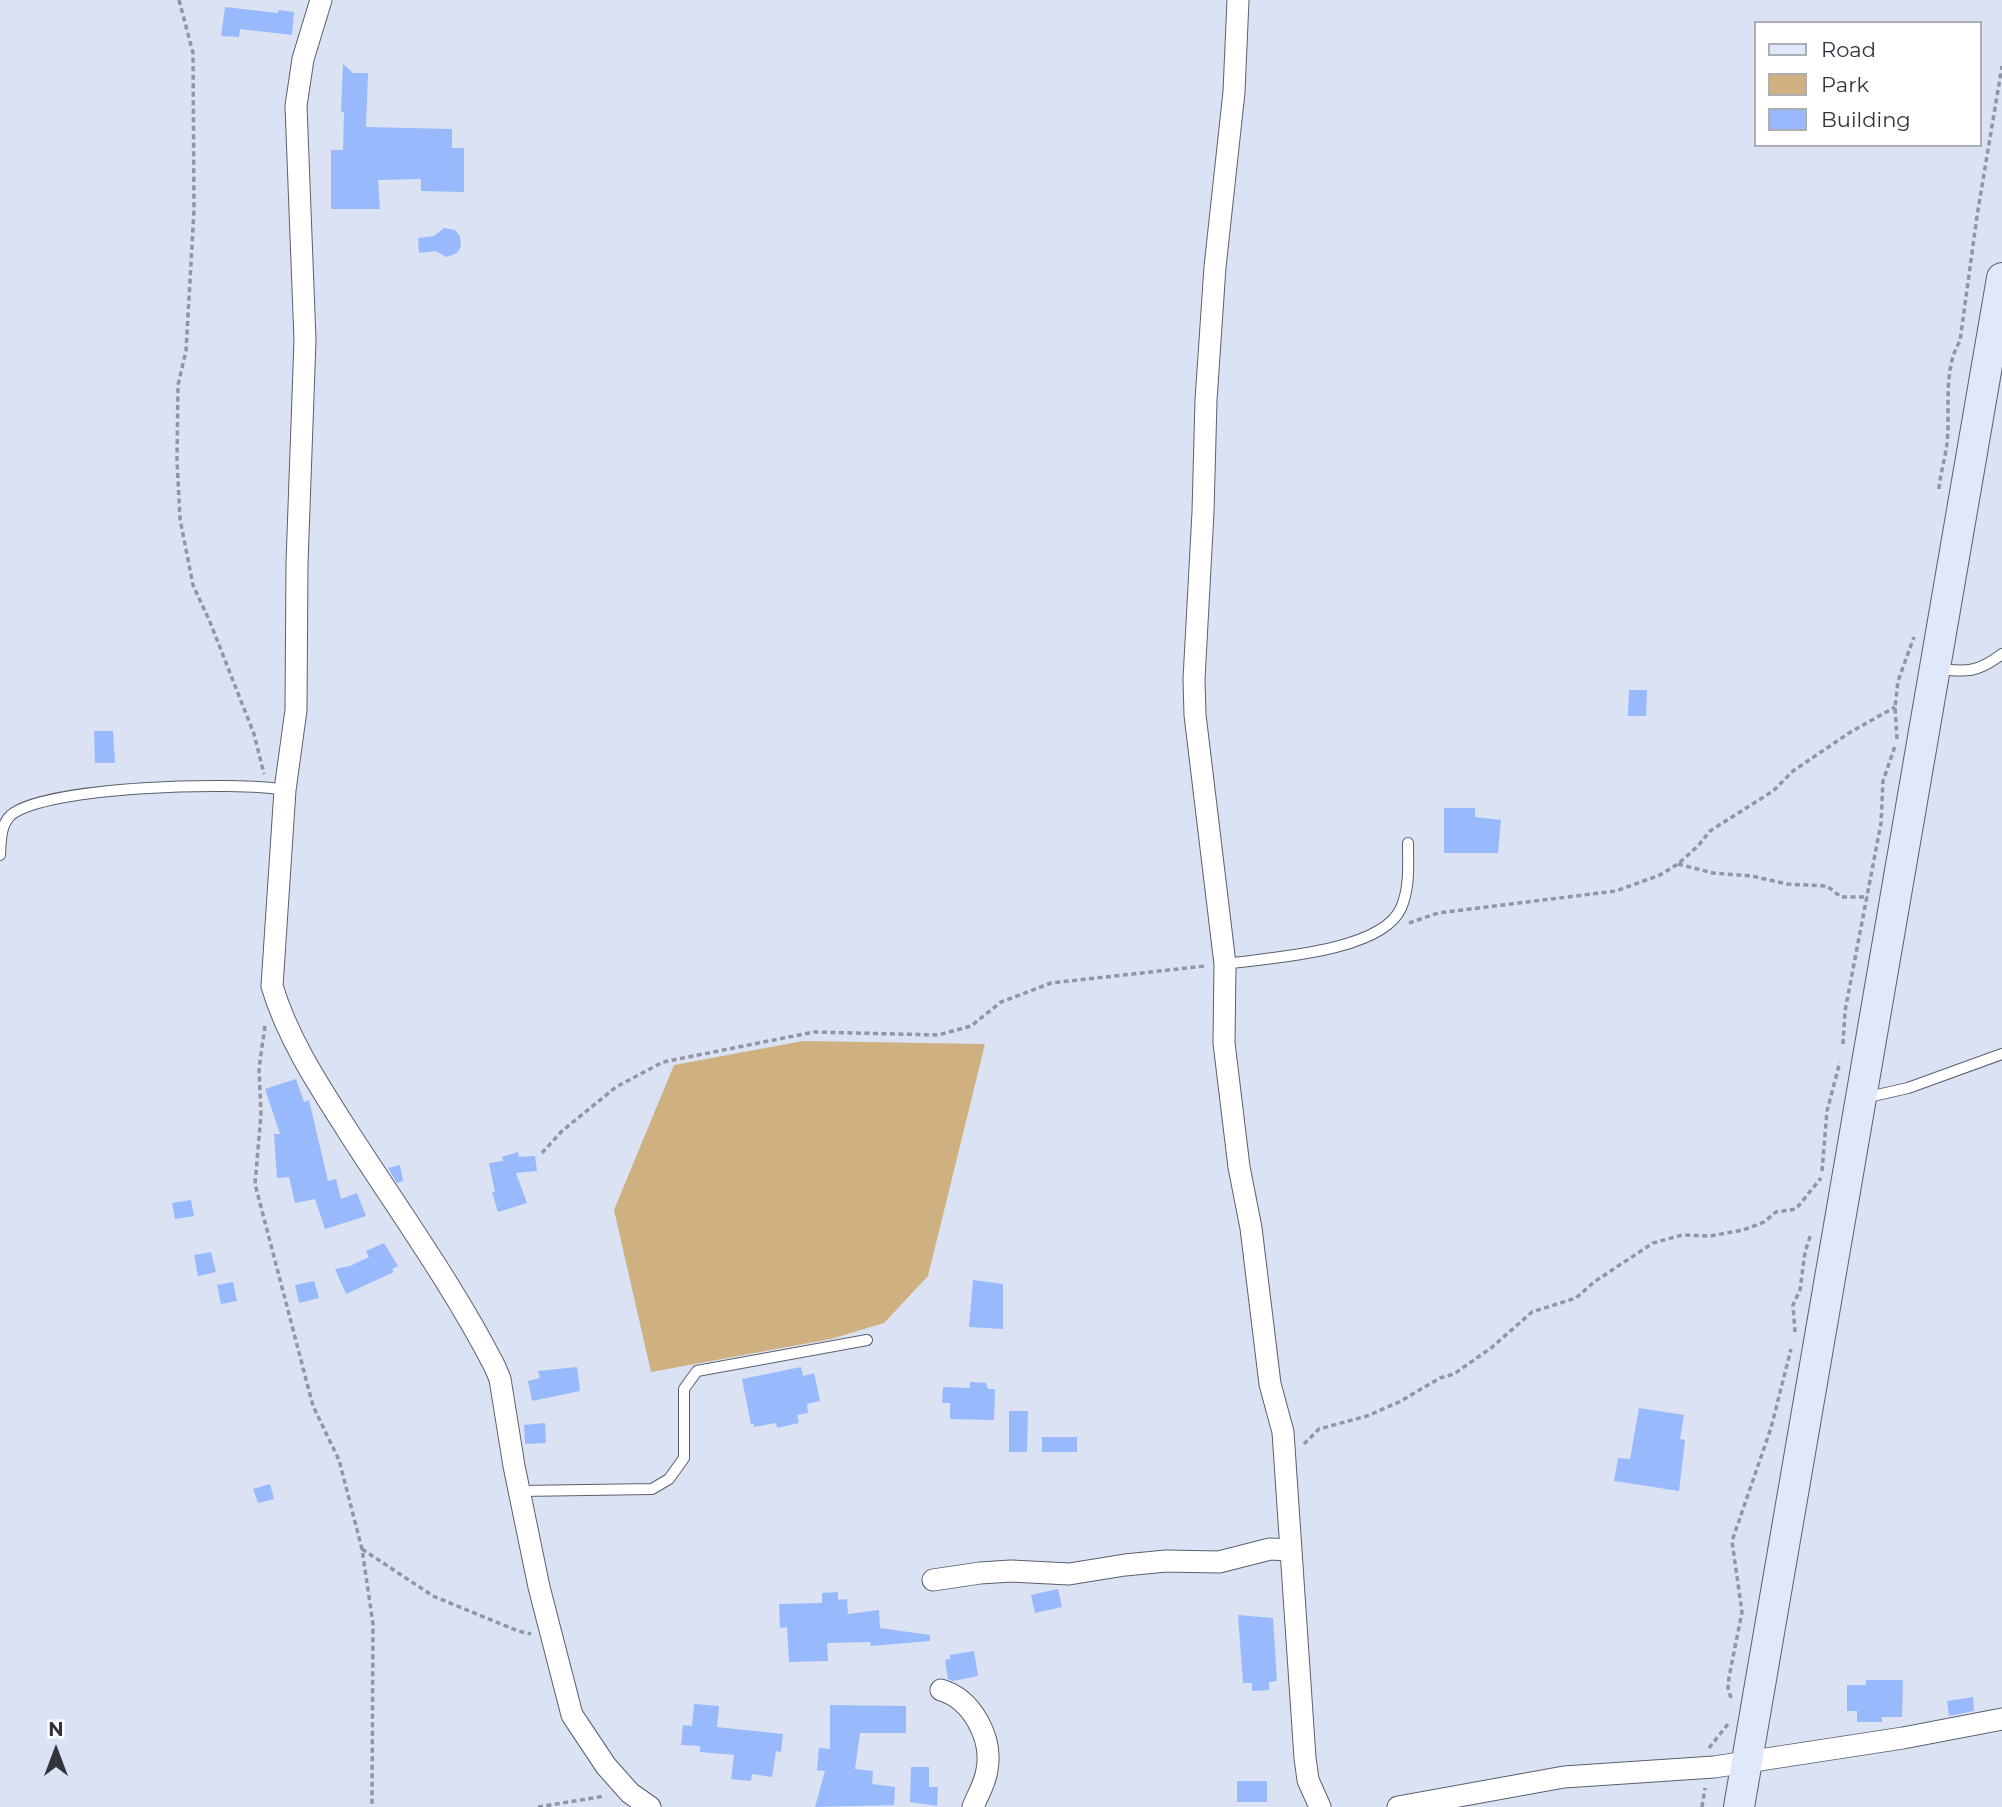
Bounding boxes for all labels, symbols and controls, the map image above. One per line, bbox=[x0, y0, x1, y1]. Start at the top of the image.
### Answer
legend bbox=[1754, 21, 1981, 147]
text: Road bbox=[1821, 37, 1876, 62]
text: Park bbox=[1821, 72, 1869, 97]
text: Building bbox=[1821, 107, 1911, 132]
north arrow bbox=[21, 1716, 91, 1786]
text: N bbox=[48, 1718, 64, 1741]

